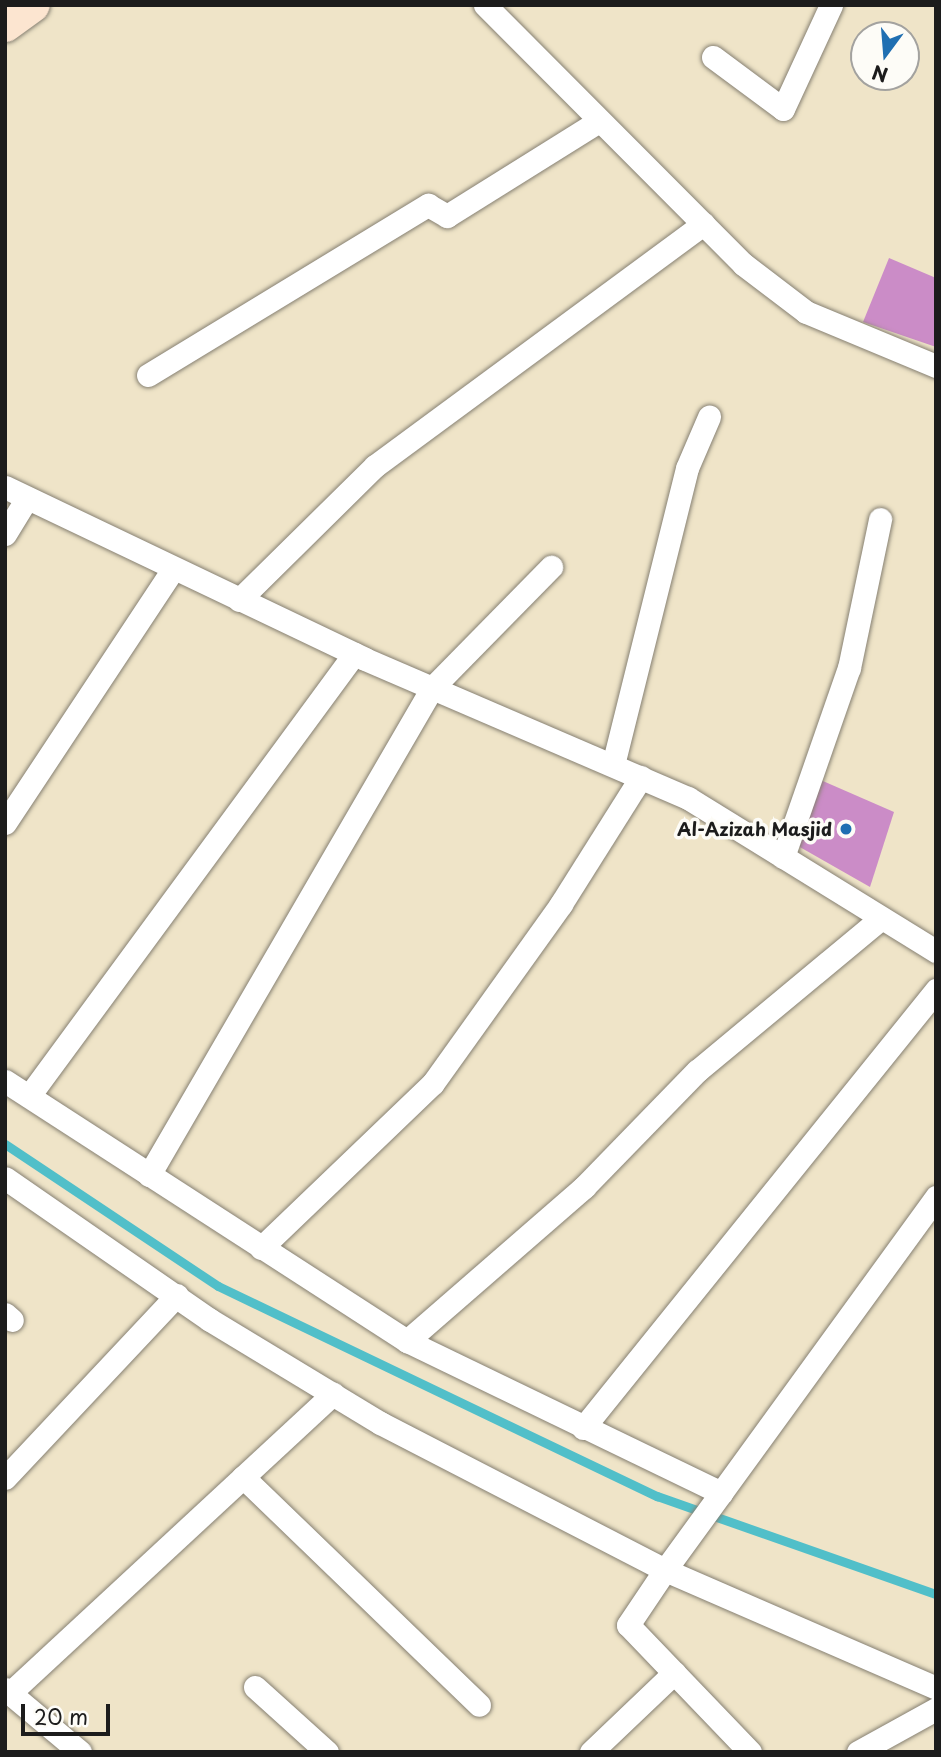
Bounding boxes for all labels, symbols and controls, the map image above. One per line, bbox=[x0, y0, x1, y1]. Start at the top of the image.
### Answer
north arrow bbox=[850, 21, 920, 91]
text: N bbox=[869, 59, 891, 90]
place label: Al-Azizah Masjid bbox=[676, 818, 832, 840]
marker: Al-Azizah Masjid bbox=[838, 821, 854, 837]
scale bar bbox=[24, 1690, 114, 1734]
text: 20 m bbox=[34, 1700, 88, 1732]

